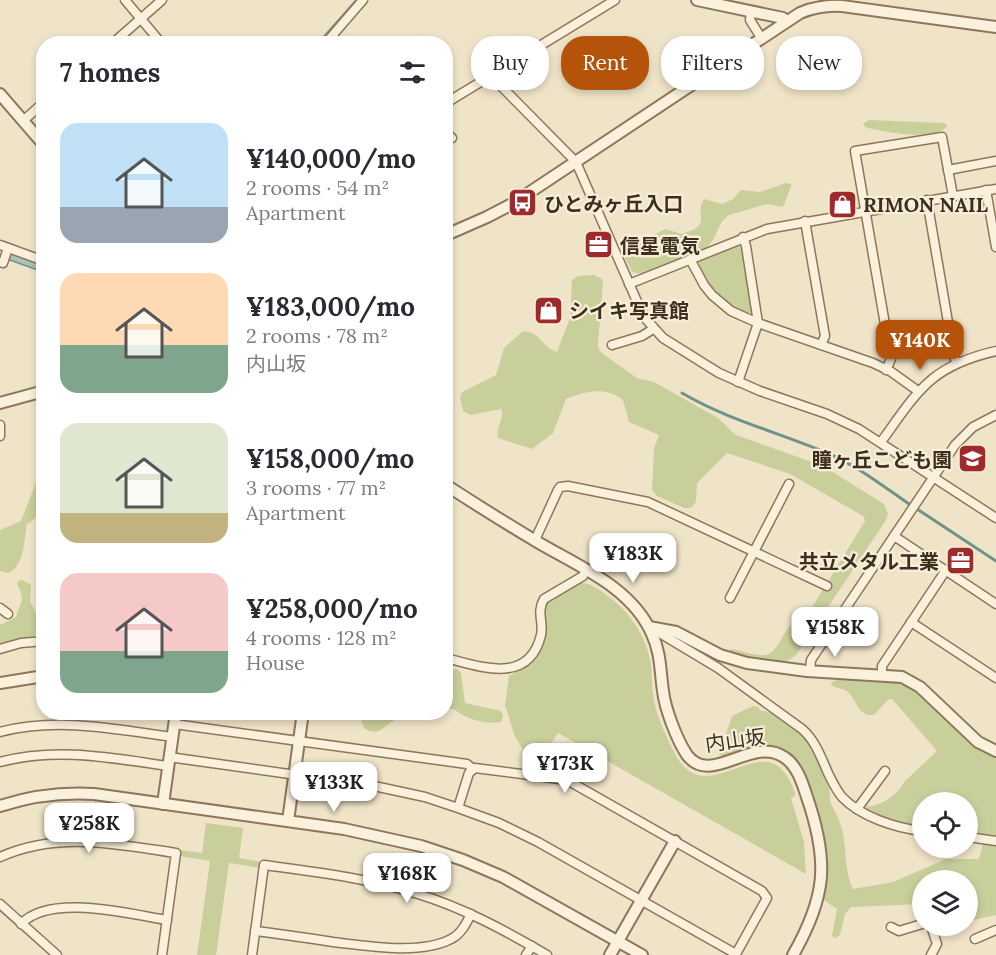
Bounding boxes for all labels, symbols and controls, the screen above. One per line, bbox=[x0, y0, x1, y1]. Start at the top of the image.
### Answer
chip: Buy bbox=[471, 36, 549, 90]
chip: Rent bbox=[561, 36, 649, 90]
chip: Filters bbox=[661, 36, 764, 90]
chip: New bbox=[776, 36, 862, 90]
text: 7 homes bbox=[60, 56, 160, 89]
icon: filters bbox=[396, 56, 429, 89]
text: ¥140,000/mo bbox=[246, 142, 416, 175]
icon: home bbox=[108, 147, 180, 219]
text: 2 rooms · 54 m² bbox=[246, 175, 389, 200]
bus stop icon: ひとみヶ丘入口 bbox=[507, 187, 539, 219]
shop icon: RIMON NAIL bbox=[826, 188, 858, 220]
place label: ひとみヶ丘入口 bbox=[544, 191, 683, 216]
place label: RIMON NAIL bbox=[863, 192, 988, 217]
text: Apartment bbox=[246, 200, 346, 225]
office icon: 信星電気 bbox=[583, 229, 615, 261]
place label: 信星電気 bbox=[620, 233, 700, 258]
text: ¥183,000/mo bbox=[246, 290, 415, 323]
shop icon: シイキ写真館 bbox=[532, 294, 564, 326]
icon: home bbox=[108, 297, 180, 369]
place label: シイキ写真館 bbox=[569, 298, 689, 323]
pin: ¥140K bbox=[878, 320, 962, 371]
text: 2 rooms · 78 m² bbox=[246, 323, 388, 348]
text: ¥140K bbox=[890, 327, 950, 352]
text: 内山坂 bbox=[246, 351, 306, 376]
text: ¥158,000/mo bbox=[246, 442, 414, 475]
school or university icon: 瞳ヶ丘こども園 bbox=[957, 443, 989, 475]
icon: home bbox=[108, 447, 180, 519]
place label: 瞳ヶ丘こども園 bbox=[812, 447, 952, 472]
text: 3 rooms · 77 m² bbox=[246, 475, 386, 500]
text: Apartment bbox=[246, 500, 346, 525]
pin: ¥183K bbox=[591, 533, 675, 584]
text: ¥183K bbox=[603, 540, 663, 565]
office icon: 共立メタル工業 bbox=[944, 545, 976, 577]
place label: 共立メタル工業 bbox=[799, 549, 939, 574]
text: ¥258,000/mo bbox=[246, 592, 418, 625]
icon: home bbox=[108, 597, 180, 669]
pin: ¥158K bbox=[793, 607, 877, 658]
text: ¥158K bbox=[805, 614, 865, 639]
text: 4 rooms · 128 m² bbox=[246, 625, 397, 650]
text: House bbox=[246, 650, 305, 675]
street label: 内山坂 bbox=[704, 723, 766, 757]
pin: ¥173K bbox=[523, 743, 607, 794]
text: ¥173K bbox=[536, 750, 594, 775]
pin: ¥133K bbox=[292, 762, 376, 813]
text: ¥133K bbox=[304, 769, 364, 794]
map controls bbox=[912, 792, 978, 936]
button: locate bbox=[912, 792, 978, 858]
pin: ¥258K bbox=[47, 803, 131, 854]
text: ¥258K bbox=[58, 810, 120, 835]
pin: ¥168K bbox=[365, 853, 449, 904]
text: ¥168K bbox=[377, 860, 437, 885]
button: layers bbox=[912, 870, 978, 936]

